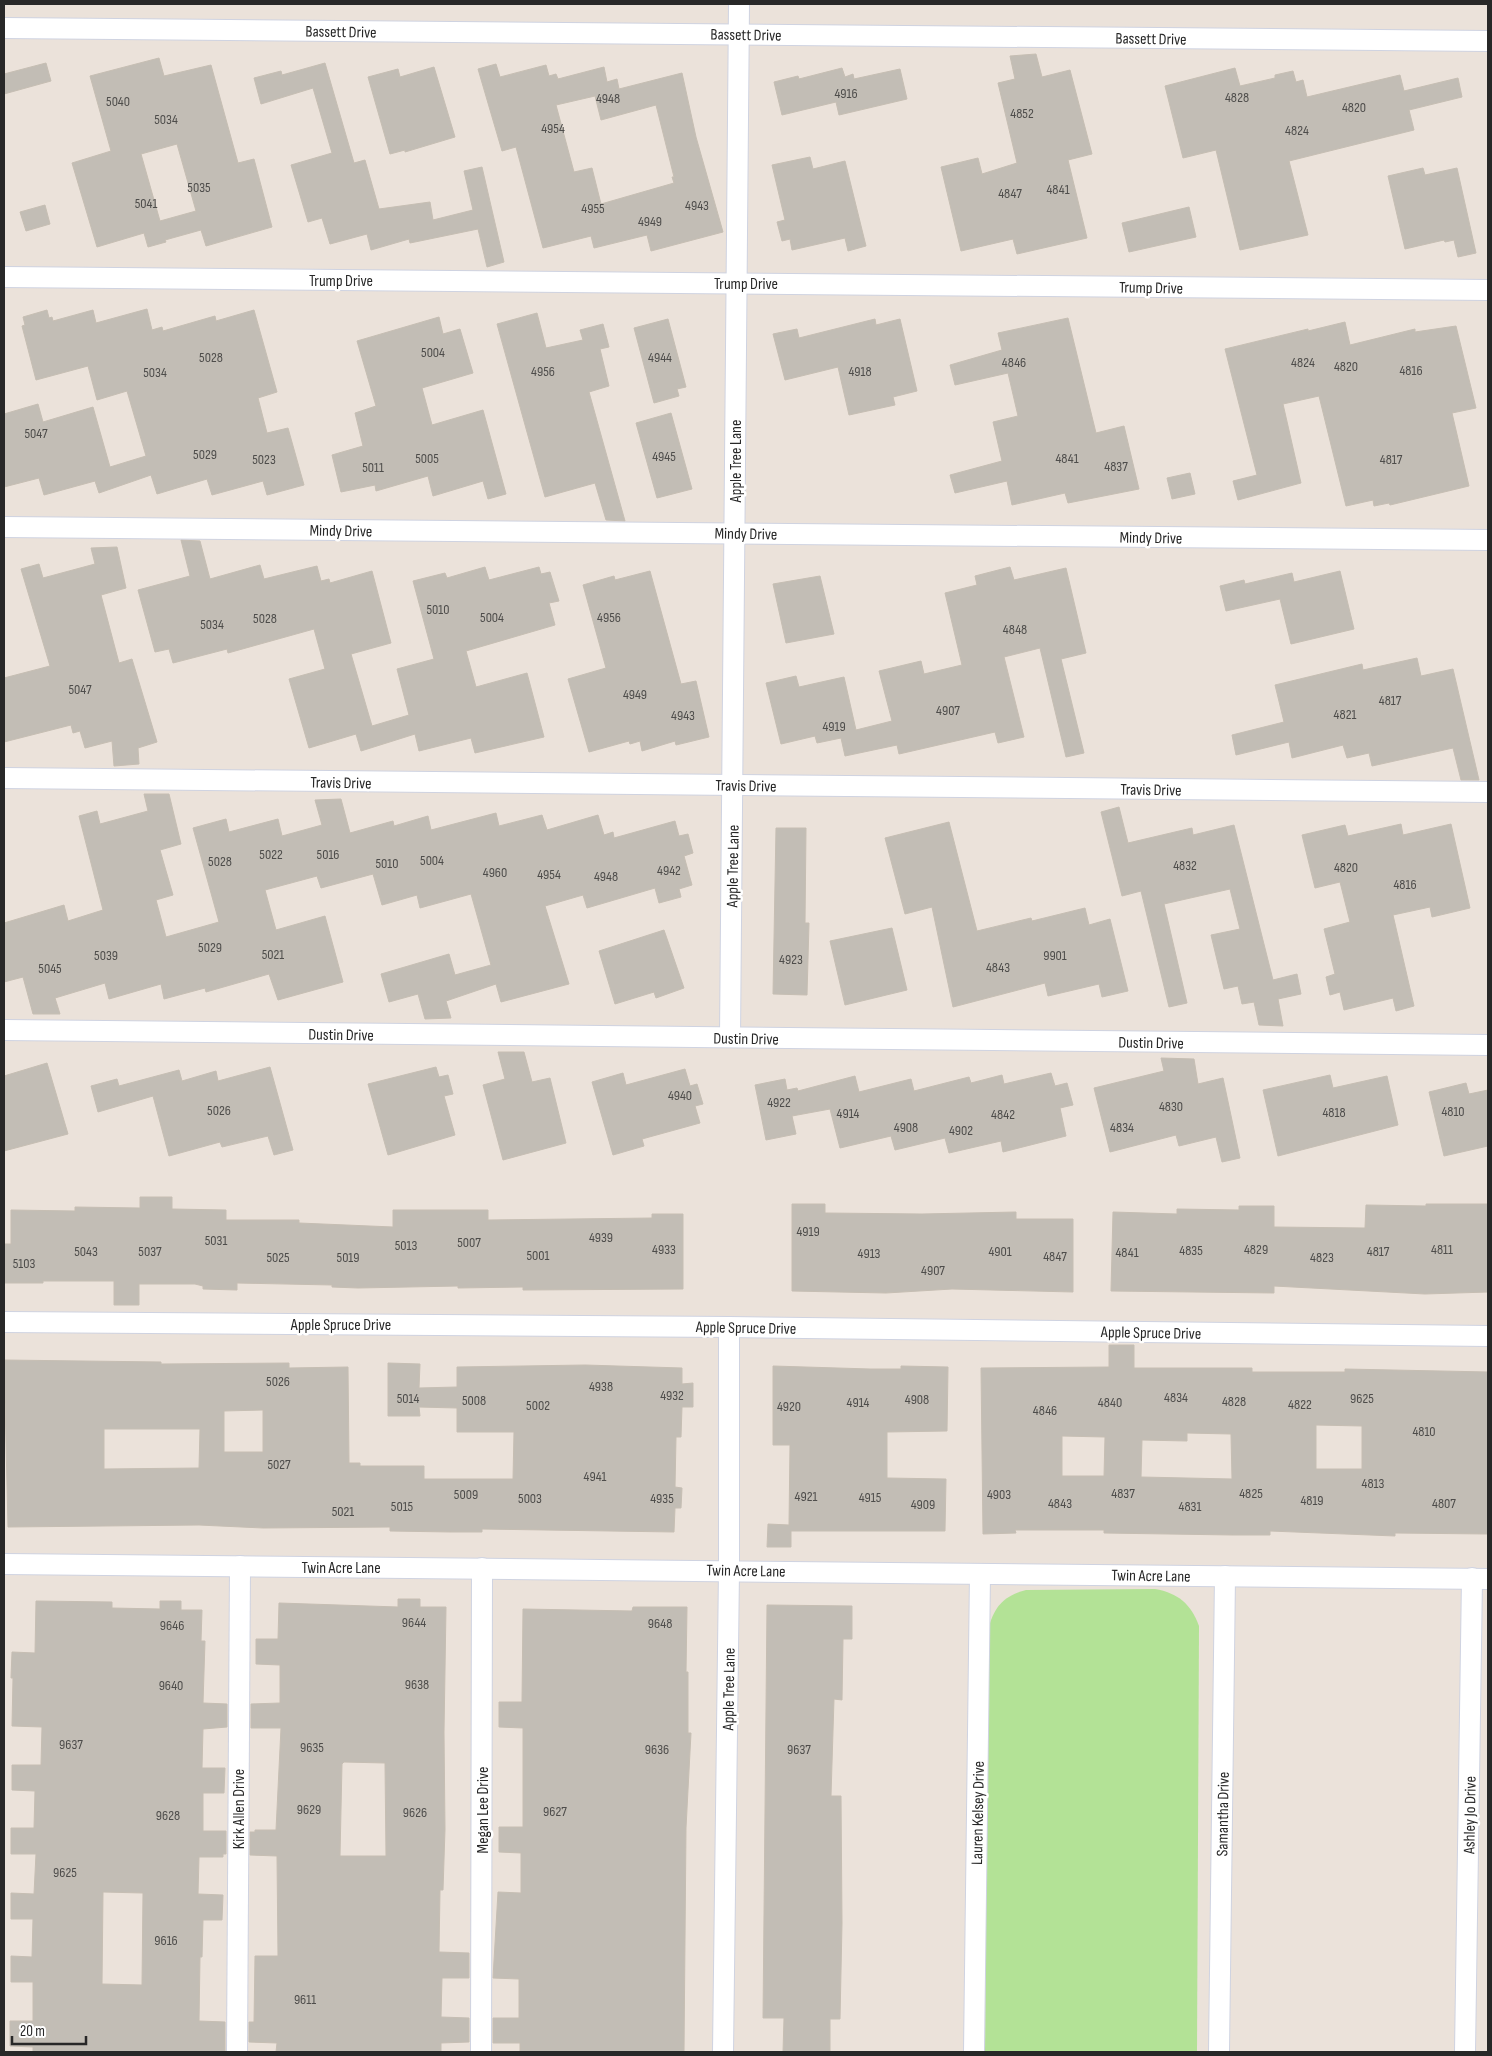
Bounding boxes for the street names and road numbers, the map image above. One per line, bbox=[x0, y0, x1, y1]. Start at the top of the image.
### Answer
street label: Bassett Drive bbox=[305, 22, 377, 43]
street label: Bassett Drive bbox=[710, 25, 782, 46]
street label: Bassett Drive bbox=[1115, 29, 1187, 50]
street label: Trump Drive bbox=[309, 272, 373, 291]
street label: Trump Drive bbox=[714, 275, 778, 294]
street label: Trump Drive bbox=[1119, 278, 1183, 299]
street label: Apple Tree Lane bbox=[727, 420, 746, 503]
street label: Mindy Drive bbox=[309, 521, 372, 542]
street label: Mindy Drive bbox=[714, 524, 777, 545]
street label: Mindy Drive bbox=[1119, 528, 1182, 549]
street label: Travis Drive bbox=[310, 773, 372, 794]
street label: Travis Drive bbox=[715, 776, 777, 797]
street label: Travis Drive bbox=[1120, 780, 1182, 801]
street label: Apple Tree Lane bbox=[723, 824, 744, 909]
street label: Dustin Drive bbox=[308, 1025, 374, 1046]
street label: Dustin Drive bbox=[713, 1029, 779, 1050]
street label: Dustin Drive bbox=[1118, 1033, 1184, 1054]
street label: Apple Spruce Drive bbox=[290, 1316, 391, 1335]
street label: Apple Spruce Drive bbox=[695, 1318, 796, 1339]
street label: Apple Spruce Drive bbox=[1100, 1323, 1201, 1344]
street label: Twin Acre Lane bbox=[301, 1559, 381, 1578]
street label: Twin Acre Lane bbox=[706, 1561, 786, 1582]
street label: Twin Acre Lane bbox=[1111, 1566, 1191, 1587]
street label: Apple Tree Lane bbox=[719, 1647, 740, 1732]
street label: Lauren Kelsey Drive bbox=[968, 1761, 989, 1865]
street label: Megan Lee Drive bbox=[474, 1767, 493, 1853]
street label: Kirk Allen Drive bbox=[230, 1769, 249, 1849]
street label: Samantha Drive bbox=[1213, 1771, 1234, 1857]
street label: Ashley Jo Drive bbox=[1460, 1776, 1481, 1855]

